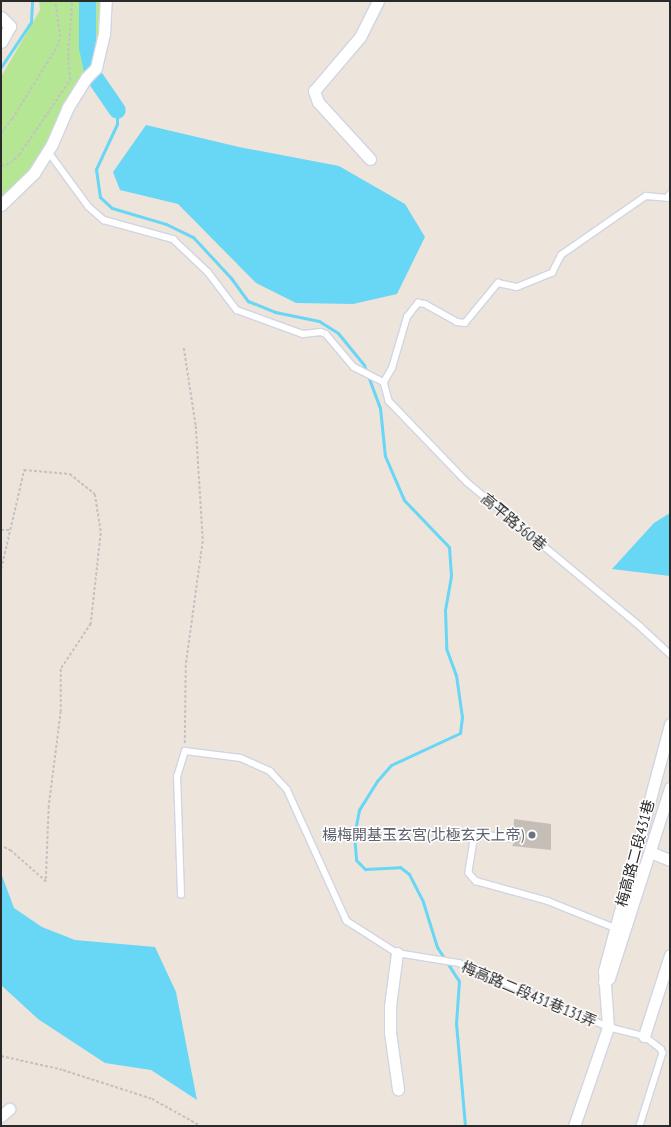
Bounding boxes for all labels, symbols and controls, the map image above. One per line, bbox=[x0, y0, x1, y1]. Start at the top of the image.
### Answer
street label: 高平路360巷 bbox=[477, 489, 551, 555]
street label: 梅高路二段431巷 bbox=[612, 797, 658, 909]
place label: 楊梅開基玉玄宮(北極玄天上帝) bbox=[322, 826, 524, 844]
marker: 楊梅開基玉玄宮(北極玄天上帝) bbox=[527, 830, 537, 840]
street label: 梅高路二段431巷131弄 bbox=[459, 957, 599, 1031]

